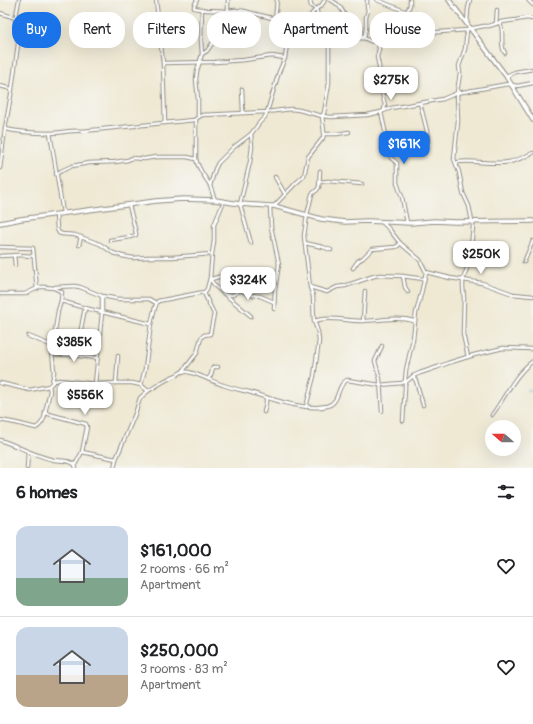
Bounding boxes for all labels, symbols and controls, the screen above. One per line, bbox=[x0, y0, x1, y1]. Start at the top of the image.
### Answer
chip: Buy bbox=[12, 12, 61, 48]
chip: Rent bbox=[69, 12, 125, 48]
chip: Filters bbox=[133, 12, 199, 48]
chip: New bbox=[207, 12, 261, 48]
chip: Apartment bbox=[269, 12, 362, 48]
chip: House bbox=[370, 12, 435, 48]
pin: $275K bbox=[363, 67, 419, 101]
text: $275K bbox=[373, 72, 409, 88]
pin: $161K bbox=[376, 131, 432, 165]
text: $161K bbox=[388, 136, 420, 152]
pin: $250K bbox=[453, 241, 509, 275]
text: $250K bbox=[462, 246, 500, 262]
pin: $324K bbox=[220, 267, 276, 301]
text: $324K bbox=[230, 272, 266, 288]
pin: $385K bbox=[46, 329, 102, 363]
text: $385K bbox=[56, 334, 92, 350]
pin: $556K bbox=[57, 382, 113, 416]
text: $556K bbox=[67, 387, 103, 403]
north arrow bbox=[485, 420, 521, 456]
map controls bbox=[485, 420, 521, 456]
icon: filters bbox=[495, 481, 517, 503]
text: 6 homes bbox=[16, 482, 77, 503]
text: $161,000 bbox=[140, 540, 212, 561]
icon: home bbox=[48, 542, 96, 590]
icon: heart bbox=[495, 555, 517, 577]
text: 2 rooms · 66 m² bbox=[140, 561, 229, 577]
text: Apartment bbox=[140, 577, 201, 593]
text: $250,000 bbox=[140, 640, 219, 661]
icon: home bbox=[48, 643, 96, 691]
icon: heart bbox=[495, 656, 517, 678]
text: 3 rooms · 83 m² bbox=[140, 661, 228, 677]
text: Apartment bbox=[140, 677, 201, 693]

